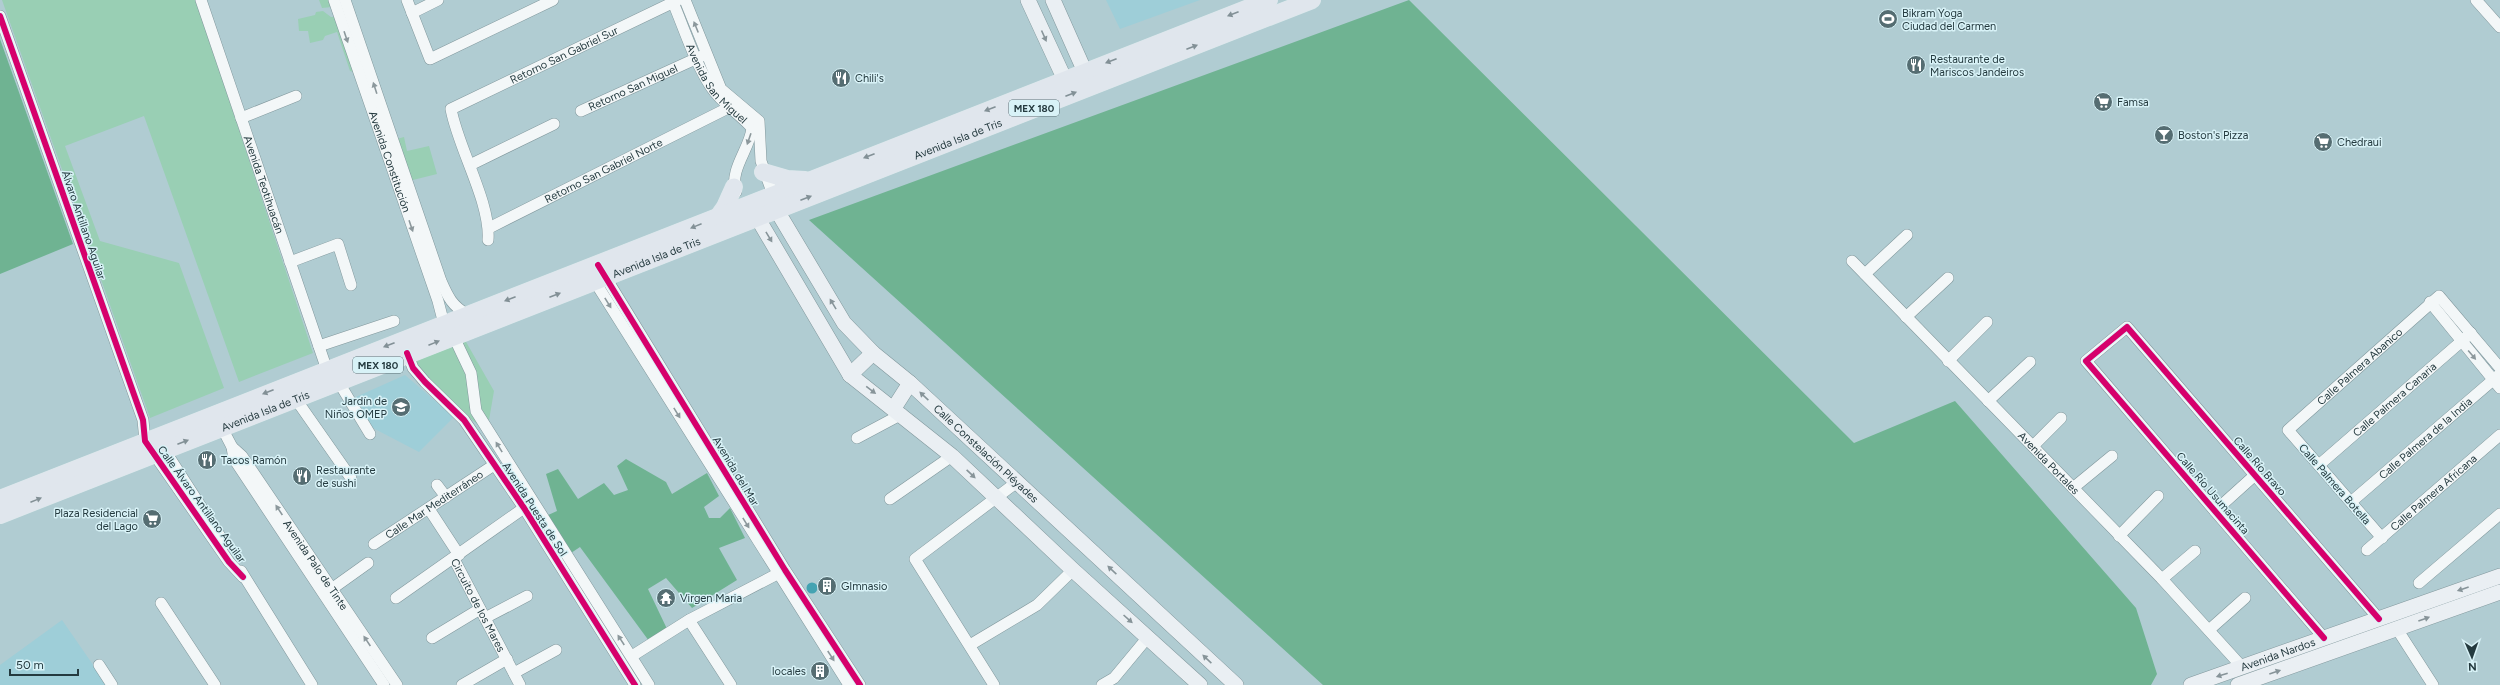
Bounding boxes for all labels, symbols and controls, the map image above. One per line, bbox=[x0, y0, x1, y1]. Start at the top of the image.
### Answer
place label: Bikram Yoga Ciudad del Carmen bbox=[1902, 7, 1996, 33]
sports icon: Bikram Yoga Ciudad del Carmen bbox=[1877, 8, 1899, 30]
one-way arrow bbox=[1226, 12, 1238, 18]
one-way arrow bbox=[693, 22, 699, 33]
street label: Retorno San Gabriel Sur bbox=[508, 24, 620, 87]
one-way arrow bbox=[1041, 30, 1047, 41]
one-way arrow bbox=[343, 31, 349, 43]
street label: Avenida San Miguel bbox=[683, 42, 750, 126]
one-way arrow bbox=[1186, 43, 1198, 49]
place label: Restaurante de Mariscos Jandeiros bbox=[1930, 53, 2024, 79]
restaurant icon: Restaurante de Mariscos Jandeiros bbox=[1905, 54, 1927, 76]
one-way arrow bbox=[1105, 59, 1117, 65]
street label: Retorno San Miguel bbox=[586, 62, 680, 114]
restaurant icon: Chili's bbox=[830, 67, 852, 89]
place label: Chili's bbox=[855, 72, 884, 85]
one-way arrow bbox=[372, 82, 378, 94]
one-way arrow bbox=[1065, 91, 1077, 97]
supermarket icon: Famsa bbox=[2092, 91, 2114, 113]
place label: Famsa bbox=[2117, 96, 2149, 109]
road number: MEX 180 bbox=[1009, 100, 1059, 116]
one-way arrow bbox=[984, 106, 996, 112]
street label: Avenida Constitución bbox=[366, 110, 413, 214]
street label: Avenida Isla de Tris bbox=[912, 116, 1004, 163]
bar icon: Boston's Pizza bbox=[2153, 124, 2175, 146]
place label: Boston's Pizza bbox=[2178, 129, 2248, 142]
supermarket icon: Chedraui bbox=[2312, 131, 2334, 153]
one-way arrow bbox=[746, 133, 752, 145]
street label: Avenida Teotihuacán bbox=[241, 134, 286, 235]
street label: Retorno San Gabriel Norte bbox=[542, 136, 665, 206]
place label: Chedraui bbox=[2337, 136, 2382, 149]
one-way arrow bbox=[863, 154, 875, 160]
street label: Álvaro Antillano Aguilar bbox=[59, 169, 108, 281]
one-way arrow bbox=[801, 194, 813, 200]
one-way arrow bbox=[408, 220, 414, 232]
one-way arrow bbox=[690, 223, 702, 229]
one-way arrow bbox=[765, 231, 772, 243]
street label: Avenida Isla de Tris bbox=[611, 235, 702, 281]
one-way arrow bbox=[550, 292, 562, 298]
one-way arrow bbox=[504, 296, 516, 302]
one-way arrow bbox=[604, 298, 612, 308]
one-way arrow bbox=[830, 298, 837, 310]
street label: Calle Palmera Abanico bbox=[2315, 326, 2405, 408]
one-way arrow bbox=[429, 339, 441, 345]
one-way arrow bbox=[382, 343, 394, 349]
one-way arrow bbox=[2467, 349, 2476, 360]
road number: MEX 180 bbox=[353, 357, 403, 373]
street label: Calle Palmera Canaria bbox=[2350, 360, 2439, 440]
one-way arrow bbox=[866, 386, 876, 394]
street label: Avenida Isla de Tris bbox=[220, 388, 311, 434]
one-way arrow bbox=[261, 390, 273, 396]
one-way arrow bbox=[919, 391, 929, 401]
place label: Jardín de Niños OMEP bbox=[325, 395, 388, 421]
street label: Calle Palmera de la India bbox=[2376, 395, 2475, 482]
school or university icon: Jardín de Niños OMEP bbox=[390, 396, 412, 418]
street label: Calle Constelación Pléyades bbox=[931, 402, 1041, 506]
one-way arrow bbox=[673, 408, 681, 418]
street label: Avenida Portales bbox=[2015, 429, 2082, 497]
street label: Avenida del Mar bbox=[710, 434, 762, 509]
street label: Calle Río Bravo bbox=[2231, 434, 2289, 498]
one-way arrow bbox=[177, 438, 189, 444]
one-way arrow bbox=[496, 441, 503, 453]
street label: Calle Palmera Botella bbox=[2296, 441, 2373, 527]
street label: Calle Álvaro Antillano Aguilar bbox=[155, 443, 249, 565]
restaurant icon: Tacos Ramón bbox=[196, 449, 218, 471]
street label: Calle Río Usumacinta bbox=[2174, 450, 2252, 537]
street label: Calle Palmera Africana bbox=[2388, 452, 2480, 534]
place label: Tacos Ramón bbox=[221, 454, 287, 467]
street label: Avenida Puesta de Sol bbox=[499, 460, 570, 559]
place label: Restaurante de sushi bbox=[316, 464, 376, 490]
restaurant icon: Restaurante de sushi bbox=[291, 465, 313, 487]
street label: Calle Mar Mediterráneo bbox=[383, 468, 486, 542]
one-way arrow bbox=[966, 469, 976, 479]
one-way arrow bbox=[31, 497, 42, 503]
one-way arrow bbox=[275, 505, 283, 515]
place label: Plaza Residencial del Lago bbox=[54, 507, 138, 533]
supermarket icon: Plaza Residencial del Lago bbox=[141, 508, 163, 530]
street label: Avenida Palo de Tinte bbox=[280, 518, 350, 613]
one-way arrow bbox=[742, 518, 750, 528]
street label: Circuito de los Mares bbox=[448, 556, 508, 654]
one-way arrow bbox=[1107, 566, 1117, 575]
building icon: GImnasio bbox=[816, 575, 838, 597]
place label: GImnasio bbox=[841, 580, 887, 593]
one-way arrow bbox=[2457, 586, 2469, 592]
temple icon: Virgen Maria bbox=[655, 587, 677, 609]
place label: Virgen Maria bbox=[680, 592, 742, 605]
one-way arrow bbox=[1123, 614, 1133, 623]
one-way arrow bbox=[2419, 616, 2431, 622]
one-way arrow bbox=[618, 634, 625, 646]
one-way arrow bbox=[363, 636, 371, 646]
street label: Avenida Nardos bbox=[2239, 636, 2317, 674]
north arrow bbox=[2452, 637, 2492, 677]
scale bar bbox=[10, 651, 78, 677]
one-way arrow bbox=[827, 651, 835, 661]
one-way arrow bbox=[1202, 654, 1212, 664]
text: 50 m bbox=[16, 658, 44, 672]
building icon: locales bbox=[809, 660, 831, 682]
text: N bbox=[2468, 660, 2477, 673]
place label: locales bbox=[772, 665, 806, 678]
one-way arrow bbox=[2270, 669, 2282, 675]
one-way arrow bbox=[2216, 672, 2228, 678]

